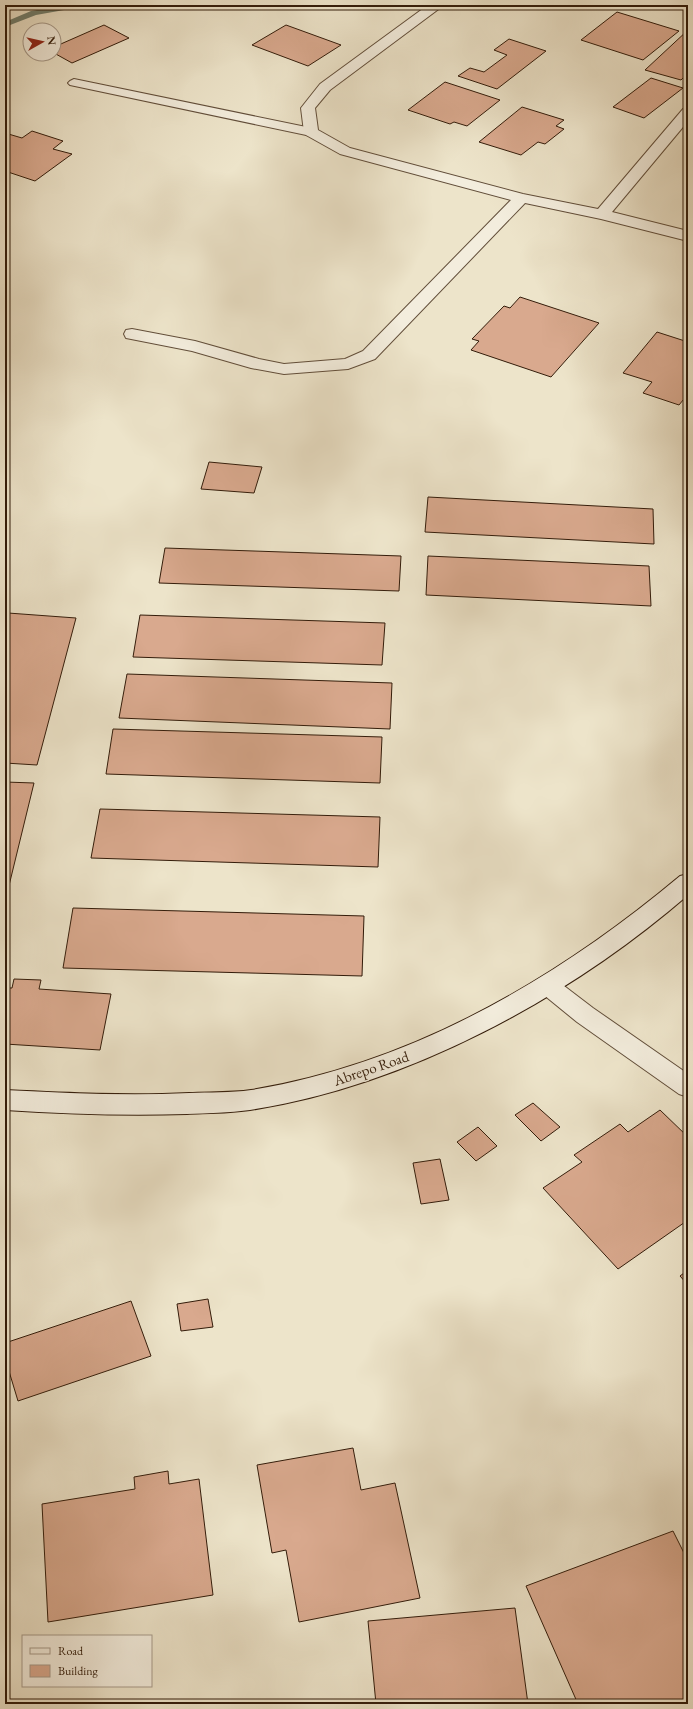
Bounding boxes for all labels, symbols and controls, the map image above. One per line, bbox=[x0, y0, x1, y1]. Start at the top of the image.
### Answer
north arrow bbox=[22, 22, 62, 62]
text: N bbox=[44, 35, 59, 46]
street label: Abrepo Road bbox=[330, 1046, 412, 1090]
legend bbox=[22, 1635, 152, 1687]
text: Road bbox=[58, 1643, 84, 1659]
text: Building bbox=[58, 1663, 99, 1679]

